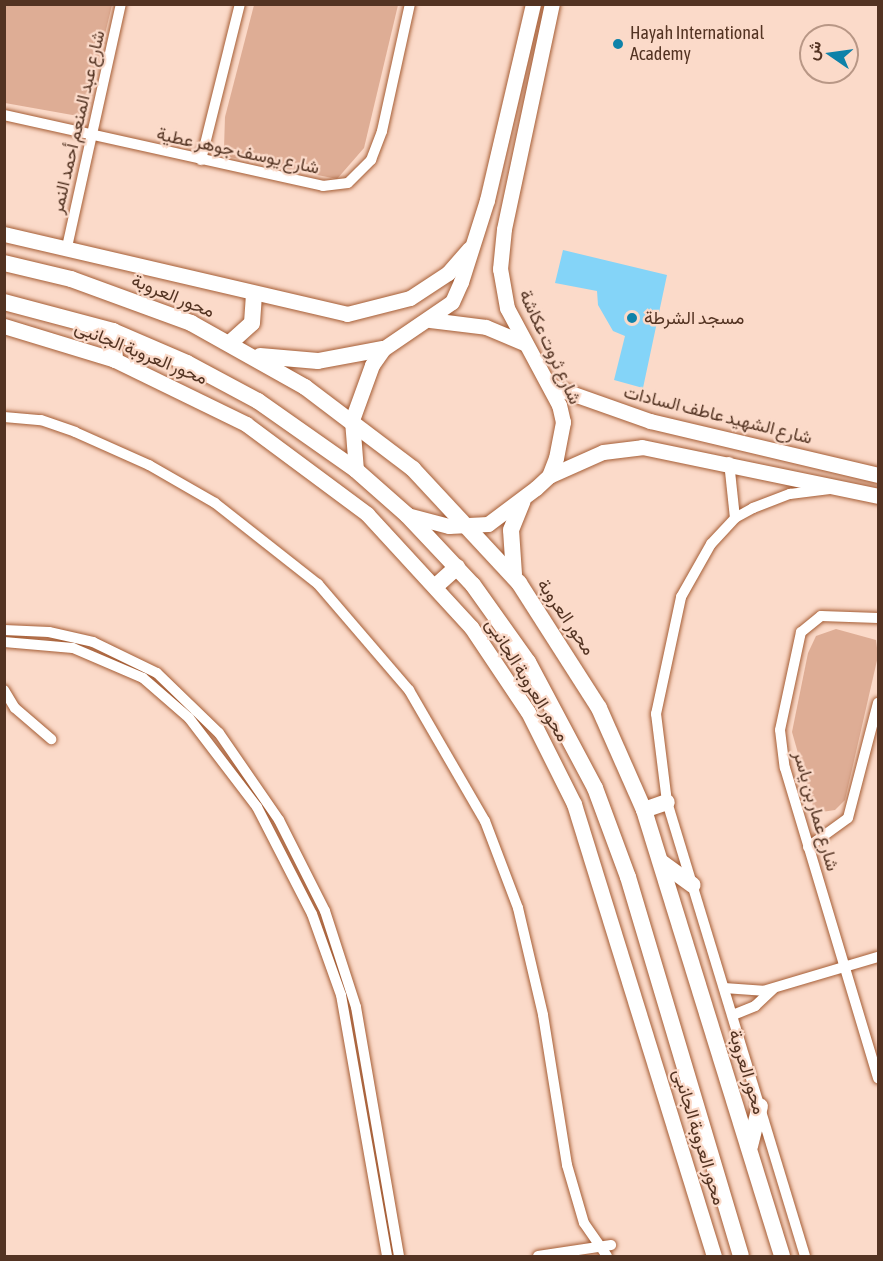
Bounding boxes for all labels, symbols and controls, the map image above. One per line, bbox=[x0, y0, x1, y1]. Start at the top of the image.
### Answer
place label: Hayah International Academy bbox=[630, 23, 764, 66]
north arrow bbox=[799, 24, 859, 84]
street label: شارع عبد المنعم أحمد النمر bbox=[46, 28, 110, 216]
marker: Hayah International Academy bbox=[611, 37, 625, 51]
text: ش bbox=[802, 39, 824, 62]
street label: شارع يوسف جوهر عطية bbox=[155, 123, 321, 179]
street label: محور العروبة bbox=[128, 270, 218, 322]
street label: شارع ثروت عكاشة bbox=[514, 286, 586, 408]
place label: مسجد الشرطة bbox=[644, 307, 744, 329]
marker: مسجد الشرطة bbox=[625, 311, 639, 325]
street label: محور العروبة الجانبى bbox=[72, 317, 210, 389]
street label: شارع الشهيد عاطف السادات bbox=[621, 381, 815, 449]
street label: محور العروبة bbox=[533, 575, 599, 659]
street label: محور العروبة الجانبى bbox=[480, 614, 574, 746]
street label: شارع عمار بن ياسر bbox=[789, 748, 843, 874]
street label: محور العروبة bbox=[724, 1027, 770, 1117]
street label: محور العروبة الجانبى bbox=[668, 1066, 730, 1208]

